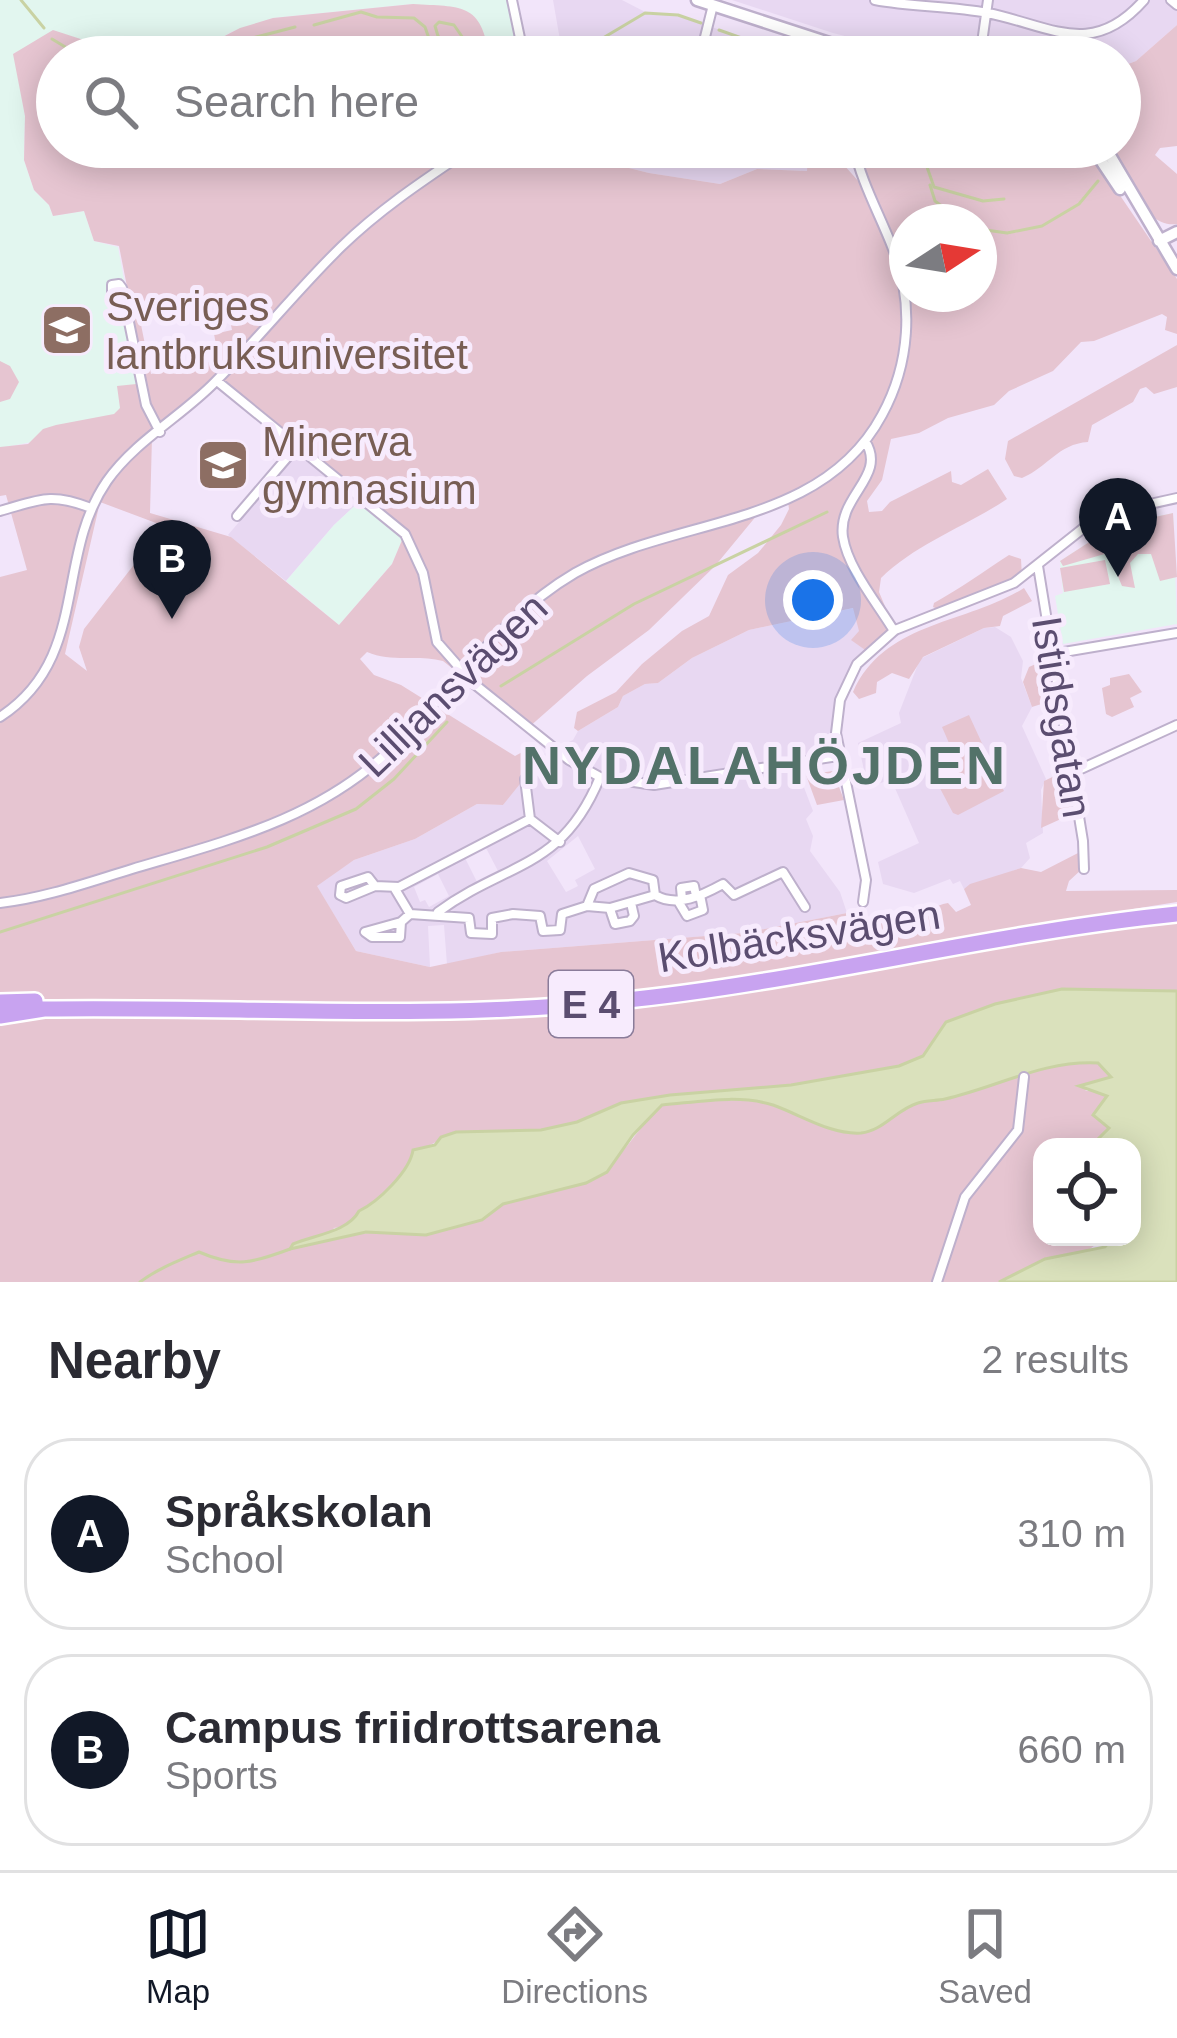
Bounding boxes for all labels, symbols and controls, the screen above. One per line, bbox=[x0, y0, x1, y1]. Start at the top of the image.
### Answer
search box bbox=[36, 36, 1141, 168]
icon: search bbox=[78, 69, 144, 135]
text: Search here bbox=[174, 76, 419, 127]
north arrow bbox=[889, 204, 997, 312]
place label: Sveriges lantbruksuniversitet bbox=[106, 283, 468, 378]
school or university icon: Sveriges lantbruksuniversitet bbox=[39, 302, 95, 358]
place label: Minerva gymnasium bbox=[262, 418, 477, 513]
school or university icon: Minerva gymnasium bbox=[195, 437, 251, 493]
pin: A bbox=[1079, 478, 1157, 577]
pin: B bbox=[133, 520, 211, 619]
your location bbox=[783, 570, 843, 630]
street label: Lilljansvägen bbox=[349, 584, 557, 786]
street label: Istidsgatan bbox=[1023, 613, 1101, 821]
district label: NYDALAHÖJDEN bbox=[522, 735, 1008, 795]
street label: Kolbäcksvägen bbox=[655, 891, 943, 981]
road number: E 4 bbox=[549, 971, 633, 1037]
map controls bbox=[1033, 1138, 1141, 1246]
button: locate bbox=[1033, 1138, 1141, 1246]
text: Nearby bbox=[48, 1332, 221, 1389]
text: 2 results bbox=[982, 1338, 1129, 1381]
text: Språkskolan bbox=[165, 1486, 433, 1537]
text: A bbox=[76, 1512, 104, 1555]
text: 310 m bbox=[1018, 1512, 1126, 1555]
text: School bbox=[165, 1538, 284, 1581]
text: Campus friidrottsarena bbox=[165, 1702, 660, 1753]
text: B bbox=[76, 1728, 104, 1771]
text: 660 m bbox=[1018, 1728, 1126, 1771]
text: Sports bbox=[165, 1754, 278, 1797]
tab: Map bbox=[145, 1901, 211, 2011]
tab: Directions bbox=[501, 1901, 648, 2011]
tab: Saved bbox=[938, 1901, 1032, 2011]

